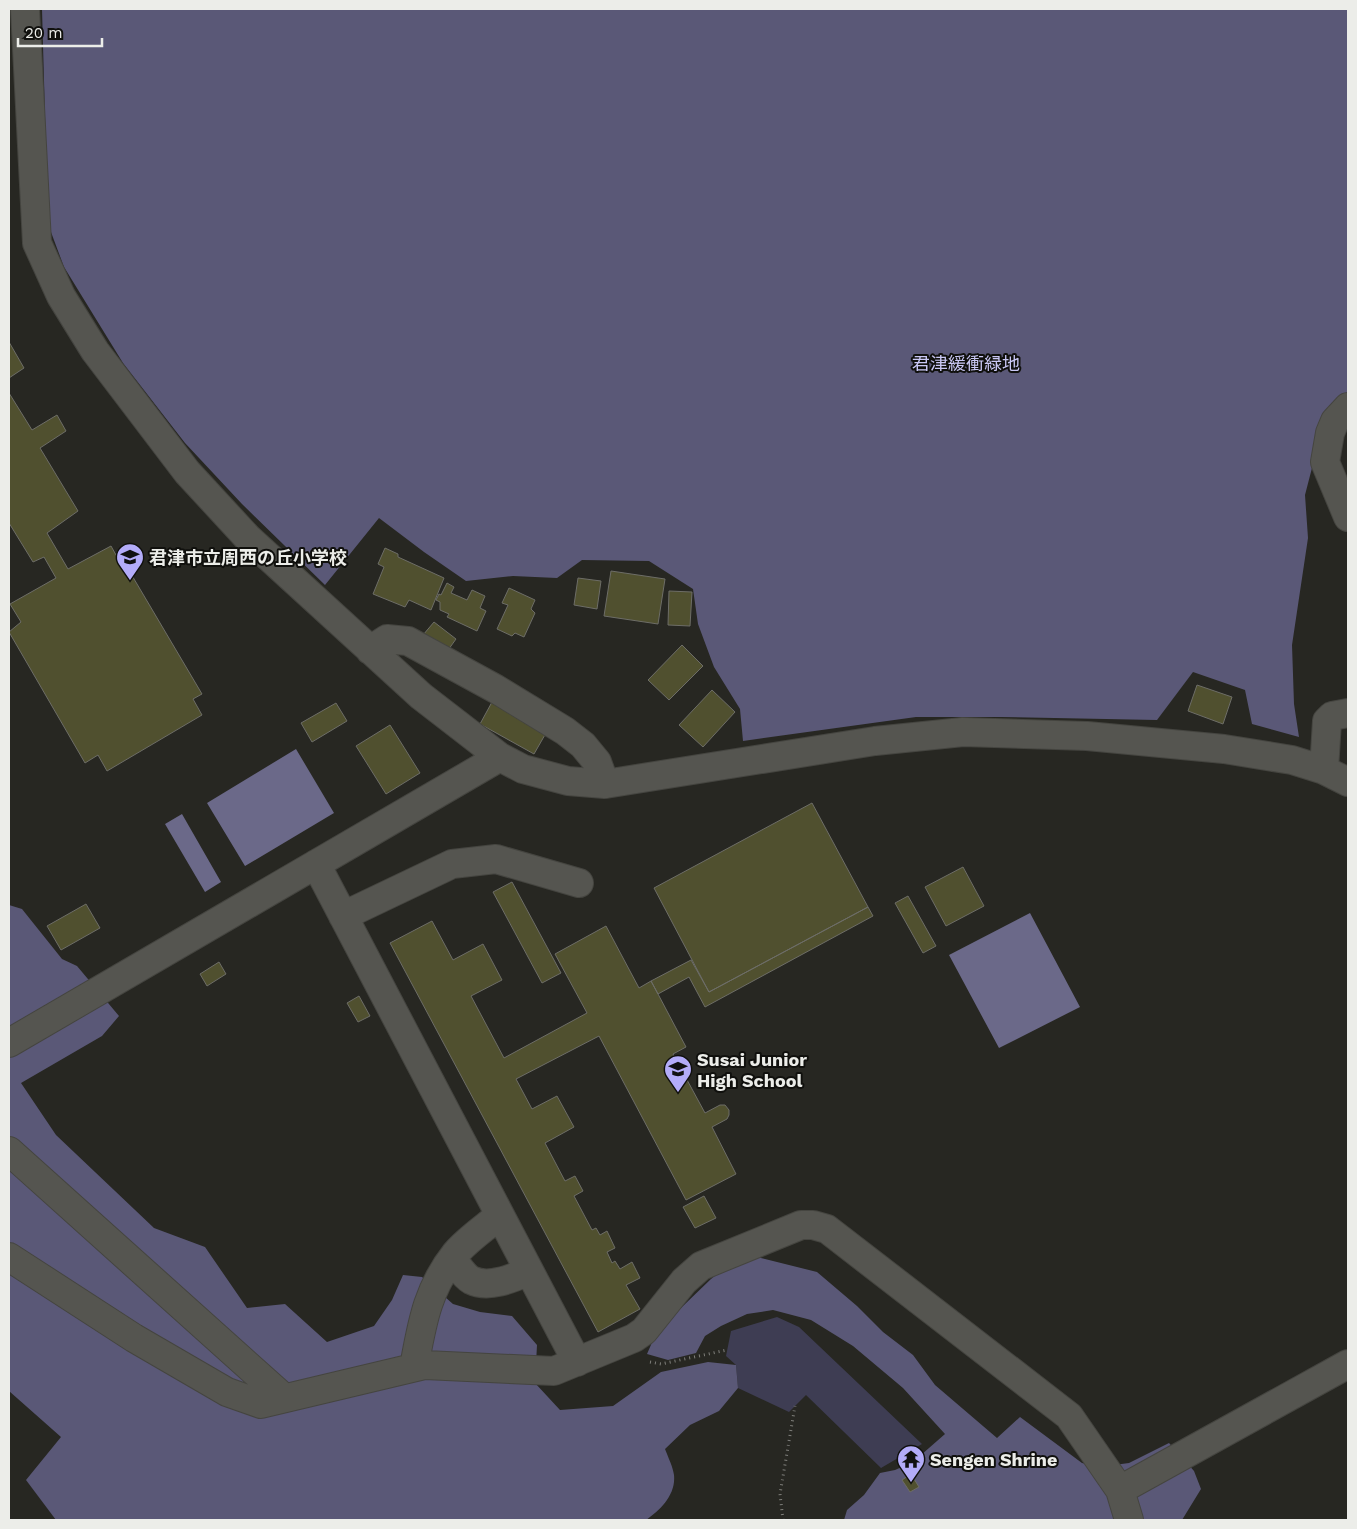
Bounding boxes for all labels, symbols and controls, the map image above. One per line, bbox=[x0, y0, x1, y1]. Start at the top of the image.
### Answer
scale bar bbox=[18, 15, 101, 47]
text: 20 m bbox=[25, 24, 63, 42]
park label: 君津緩衝緑地 bbox=[912, 353, 1020, 374]
school or university icon: 君津市立周西の丘小学校 bbox=[115, 542, 145, 581]
place label: 君津市立周西の丘小学校 bbox=[149, 547, 347, 568]
place label: Susai Junior High School bbox=[697, 1049, 807, 1091]
school or university icon: Susai Junior High School bbox=[663, 1054, 693, 1093]
temple icon: Sengen Shrine bbox=[896, 1444, 926, 1483]
place label: Sengen Shrine bbox=[930, 1449, 1057, 1470]

